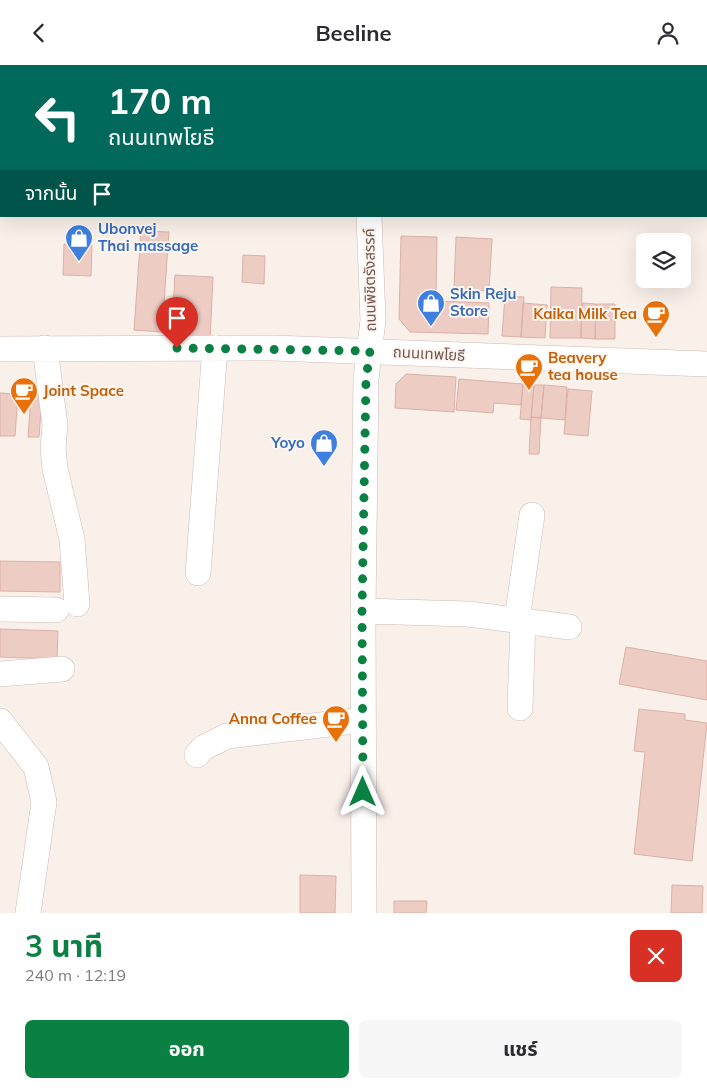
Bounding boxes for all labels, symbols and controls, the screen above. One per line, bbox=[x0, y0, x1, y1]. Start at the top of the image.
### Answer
icon: back bbox=[25, 19, 53, 47]
text: Beeline bbox=[315, 19, 392, 47]
icon: person bbox=[654, 19, 682, 47]
text: 170 m bbox=[108, 79, 212, 123]
icon: left bbox=[25, 85, 90, 150]
text: ถนนเทพโยธี bbox=[108, 123, 215, 151]
icon: arrive bbox=[88, 180, 116, 208]
text: จากนั้น bbox=[25, 181, 78, 205]
place label: Ubonvej Thai massage bbox=[98, 219, 198, 255]
shop icon: Ubonvej Thai massage bbox=[64, 223, 94, 262]
street label: ถนนพิชิตรังสรรค์ bbox=[359, 228, 380, 332]
map controls bbox=[636, 233, 691, 288]
button: layers bbox=[636, 233, 691, 288]
place label: Skin Reju Store bbox=[450, 284, 516, 320]
shop icon: Skin Reju Store bbox=[416, 288, 446, 327]
pin bbox=[156, 297, 198, 348]
cafe icon: Kaika Milk Tea bbox=[641, 299, 671, 338]
icon: arrive bbox=[163, 304, 191, 332]
place label: Kaika Milk Tea bbox=[533, 304, 637, 323]
street label: ถนนเทพโยธี bbox=[392, 342, 466, 365]
place label: Beavery tea house bbox=[548, 348, 618, 384]
cafe icon: Beavery tea house bbox=[514, 352, 544, 391]
cafe icon: Joint Space bbox=[9, 376, 39, 415]
place label: Joint Space bbox=[43, 381, 124, 400]
shop icon: Yoyo bbox=[309, 428, 339, 467]
place label: Yoyo bbox=[270, 433, 305, 452]
cafe icon: Anna Coffee bbox=[321, 704, 351, 743]
place label: Anna Coffee bbox=[229, 709, 317, 728]
position arrow bbox=[336, 765, 388, 817]
text: 3 นาที bbox=[25, 927, 103, 965]
button: close bbox=[630, 930, 682, 982]
text: 240 m · 12:19 bbox=[25, 965, 126, 985]
button: ออก bbox=[25, 1020, 349, 1078]
button: แชร์ bbox=[359, 1020, 682, 1078]

